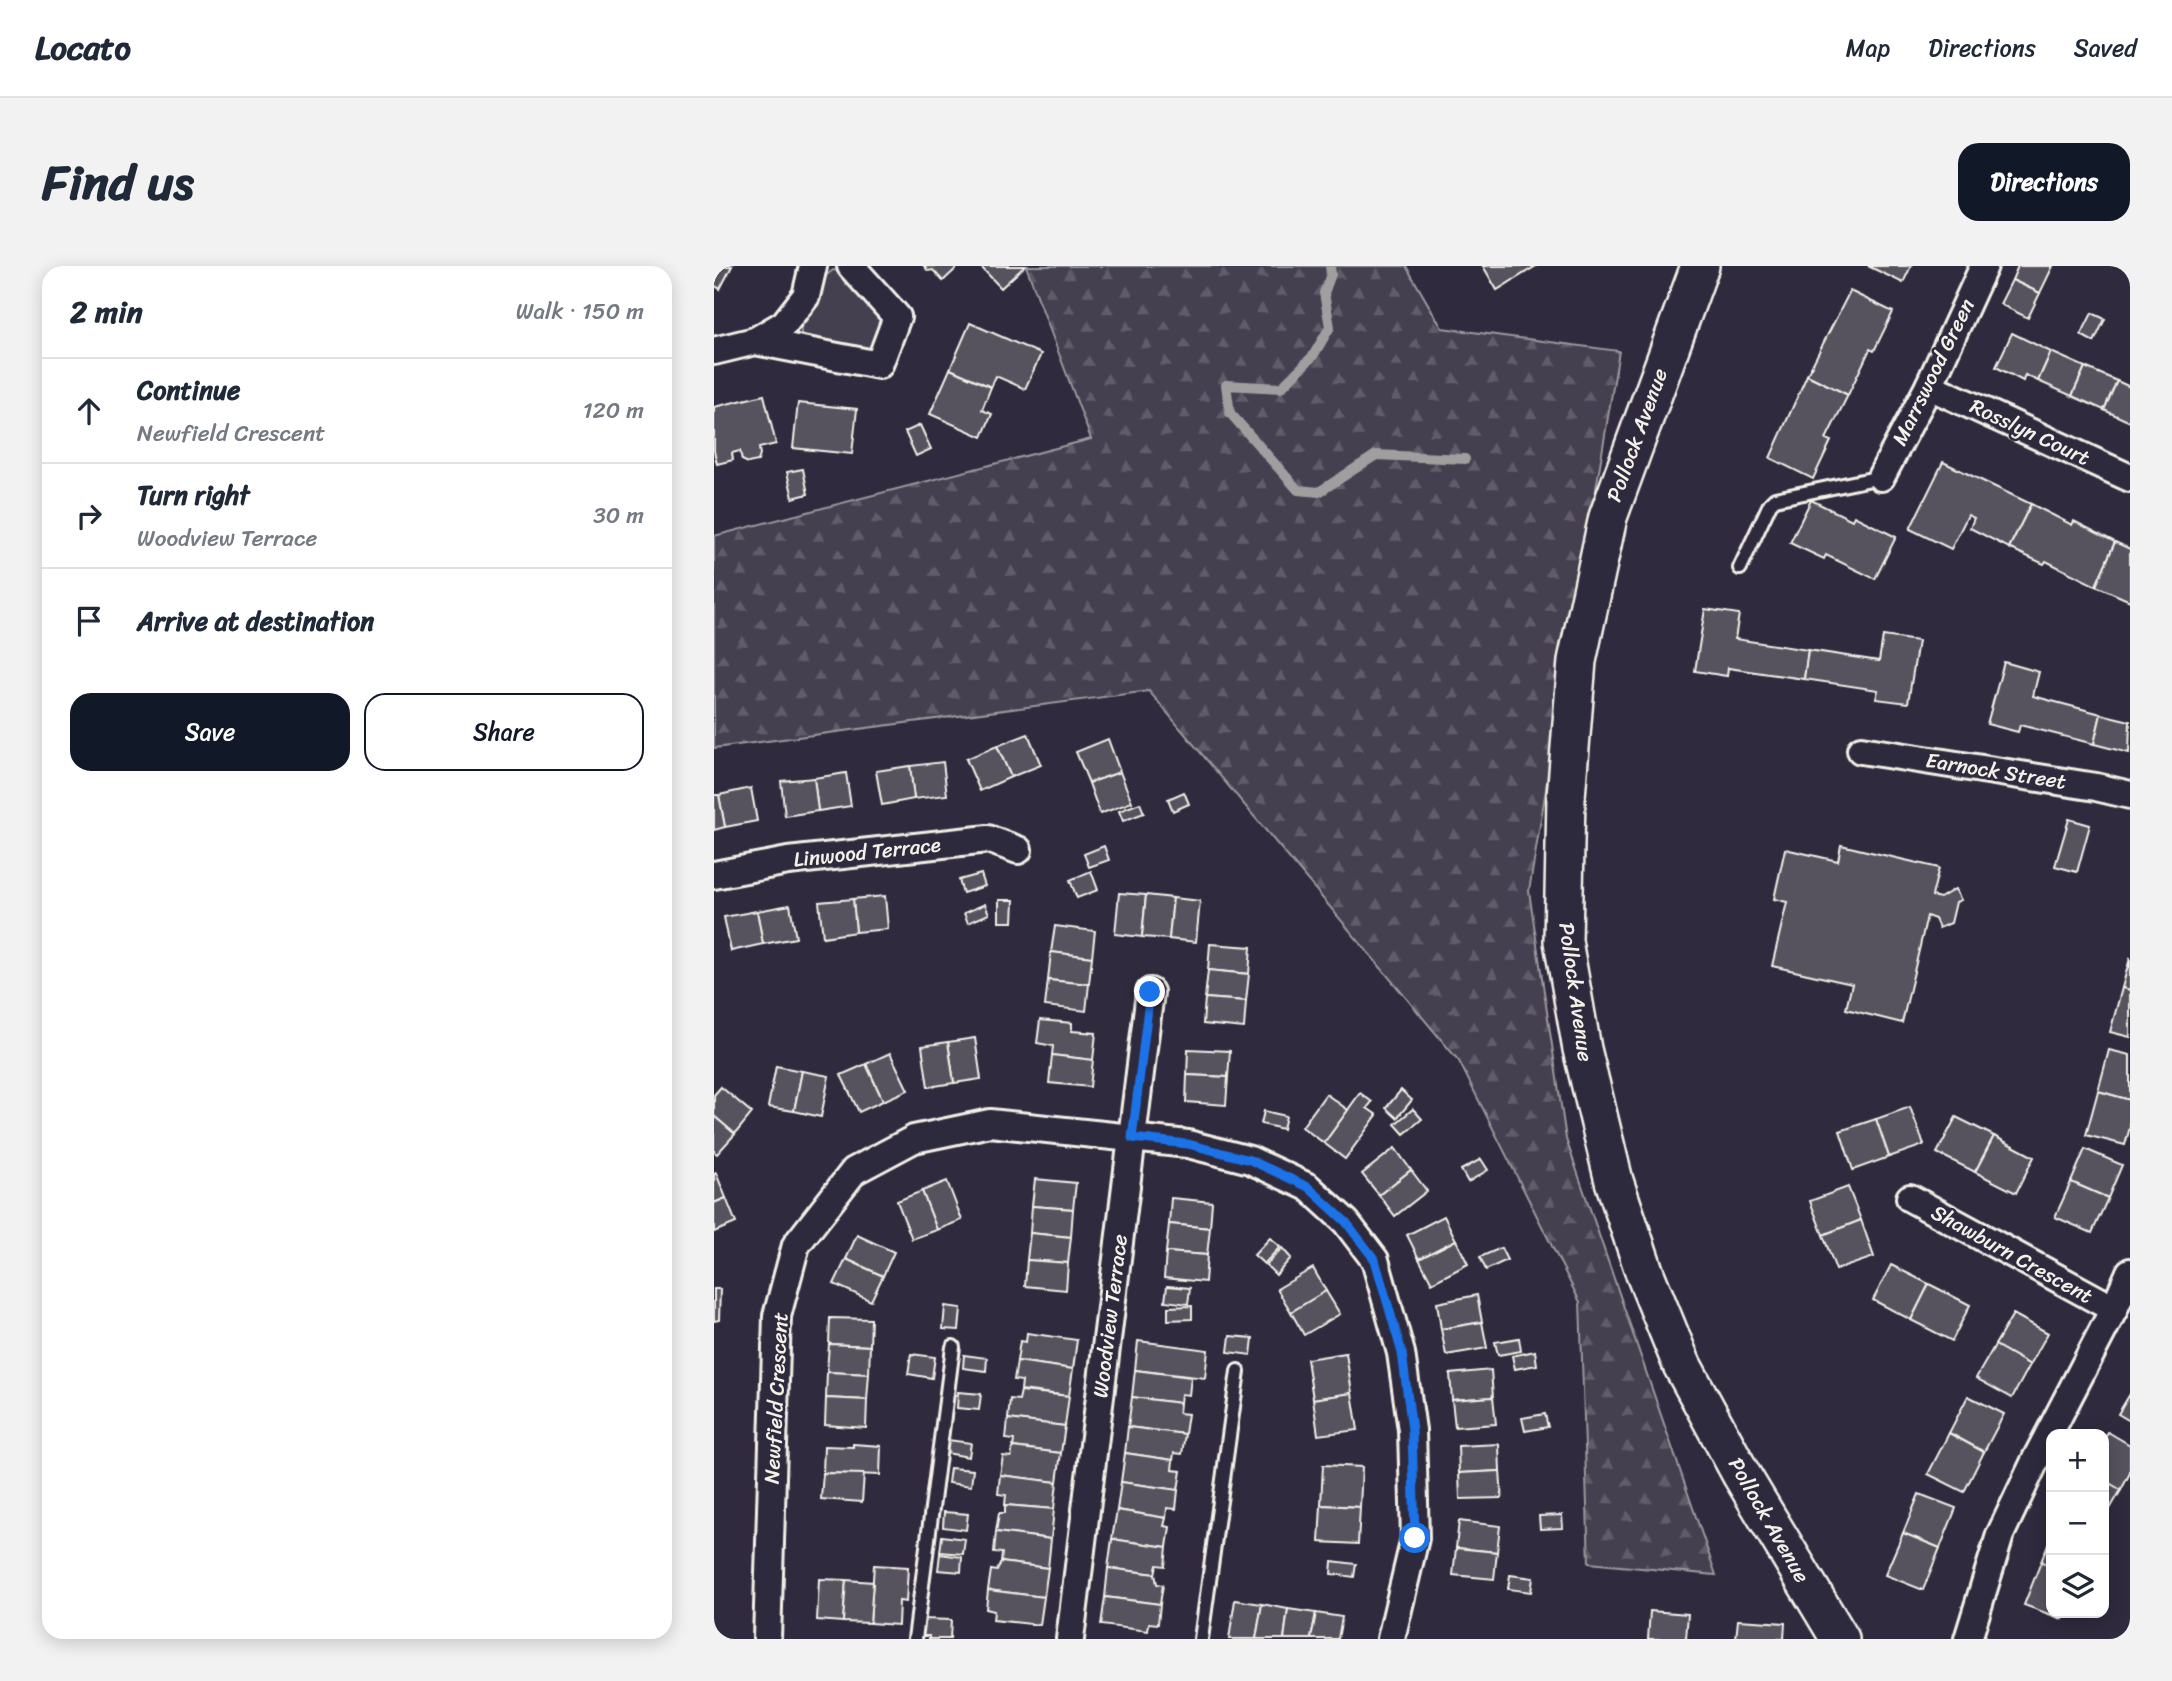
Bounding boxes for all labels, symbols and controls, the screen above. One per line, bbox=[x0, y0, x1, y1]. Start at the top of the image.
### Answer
text: Locato bbox=[35, 19, 131, 77]
text: Map bbox=[1846, 27, 1890, 69]
text: Directions bbox=[1928, 27, 2036, 69]
text: Saved bbox=[2074, 27, 2137, 69]
text: Find us bbox=[42, 139, 194, 226]
button: Directions bbox=[1958, 143, 2130, 221]
text: 2 min bbox=[70, 285, 143, 339]
text: Walk · 150 m bbox=[516, 291, 644, 332]
street label: Marrswood Green bbox=[1881, 292, 1985, 452]
street label: Pollock Avenue bbox=[1595, 362, 1679, 507]
text: Continue bbox=[137, 367, 240, 413]
street label: Rosslyn Court bbox=[1963, 387, 2097, 477]
text: 120 m bbox=[583, 390, 644, 431]
icon: ahead bbox=[70, 392, 108, 430]
text: Newfield Crescent bbox=[137, 413, 325, 454]
text: Turn right bbox=[137, 472, 250, 518]
text: 30 m bbox=[593, 495, 644, 536]
icon: right bbox=[70, 497, 108, 535]
text: Woodview Terrace bbox=[137, 518, 317, 559]
text: Arrive at destination bbox=[137, 598, 374, 644]
icon: arrive bbox=[70, 602, 108, 640]
button: Save bbox=[70, 693, 350, 771]
button: Share bbox=[364, 693, 644, 771]
street label: Earnock Street bbox=[1923, 741, 2069, 801]
street label: Linwood Terrace bbox=[791, 825, 943, 879]
street label: Pollock Avenue bbox=[1547, 920, 1605, 1064]
route end bbox=[1134, 976, 1165, 1007]
street label: Shawburn Crescent bbox=[1924, 1194, 2100, 1314]
street label: Woodview Terrace bbox=[1081, 1232, 1139, 1400]
street label: Newfield Crescent bbox=[753, 1311, 799, 1485]
map controls bbox=[2046, 1429, 2109, 1618]
button: + bbox=[2046, 1429, 2109, 1492]
street label: Pollock Avenue bbox=[1717, 1450, 1821, 1590]
button: − bbox=[2046, 1492, 2109, 1555]
route start bbox=[1399, 1522, 1430, 1553]
button: layers bbox=[2046, 1555, 2109, 1618]

